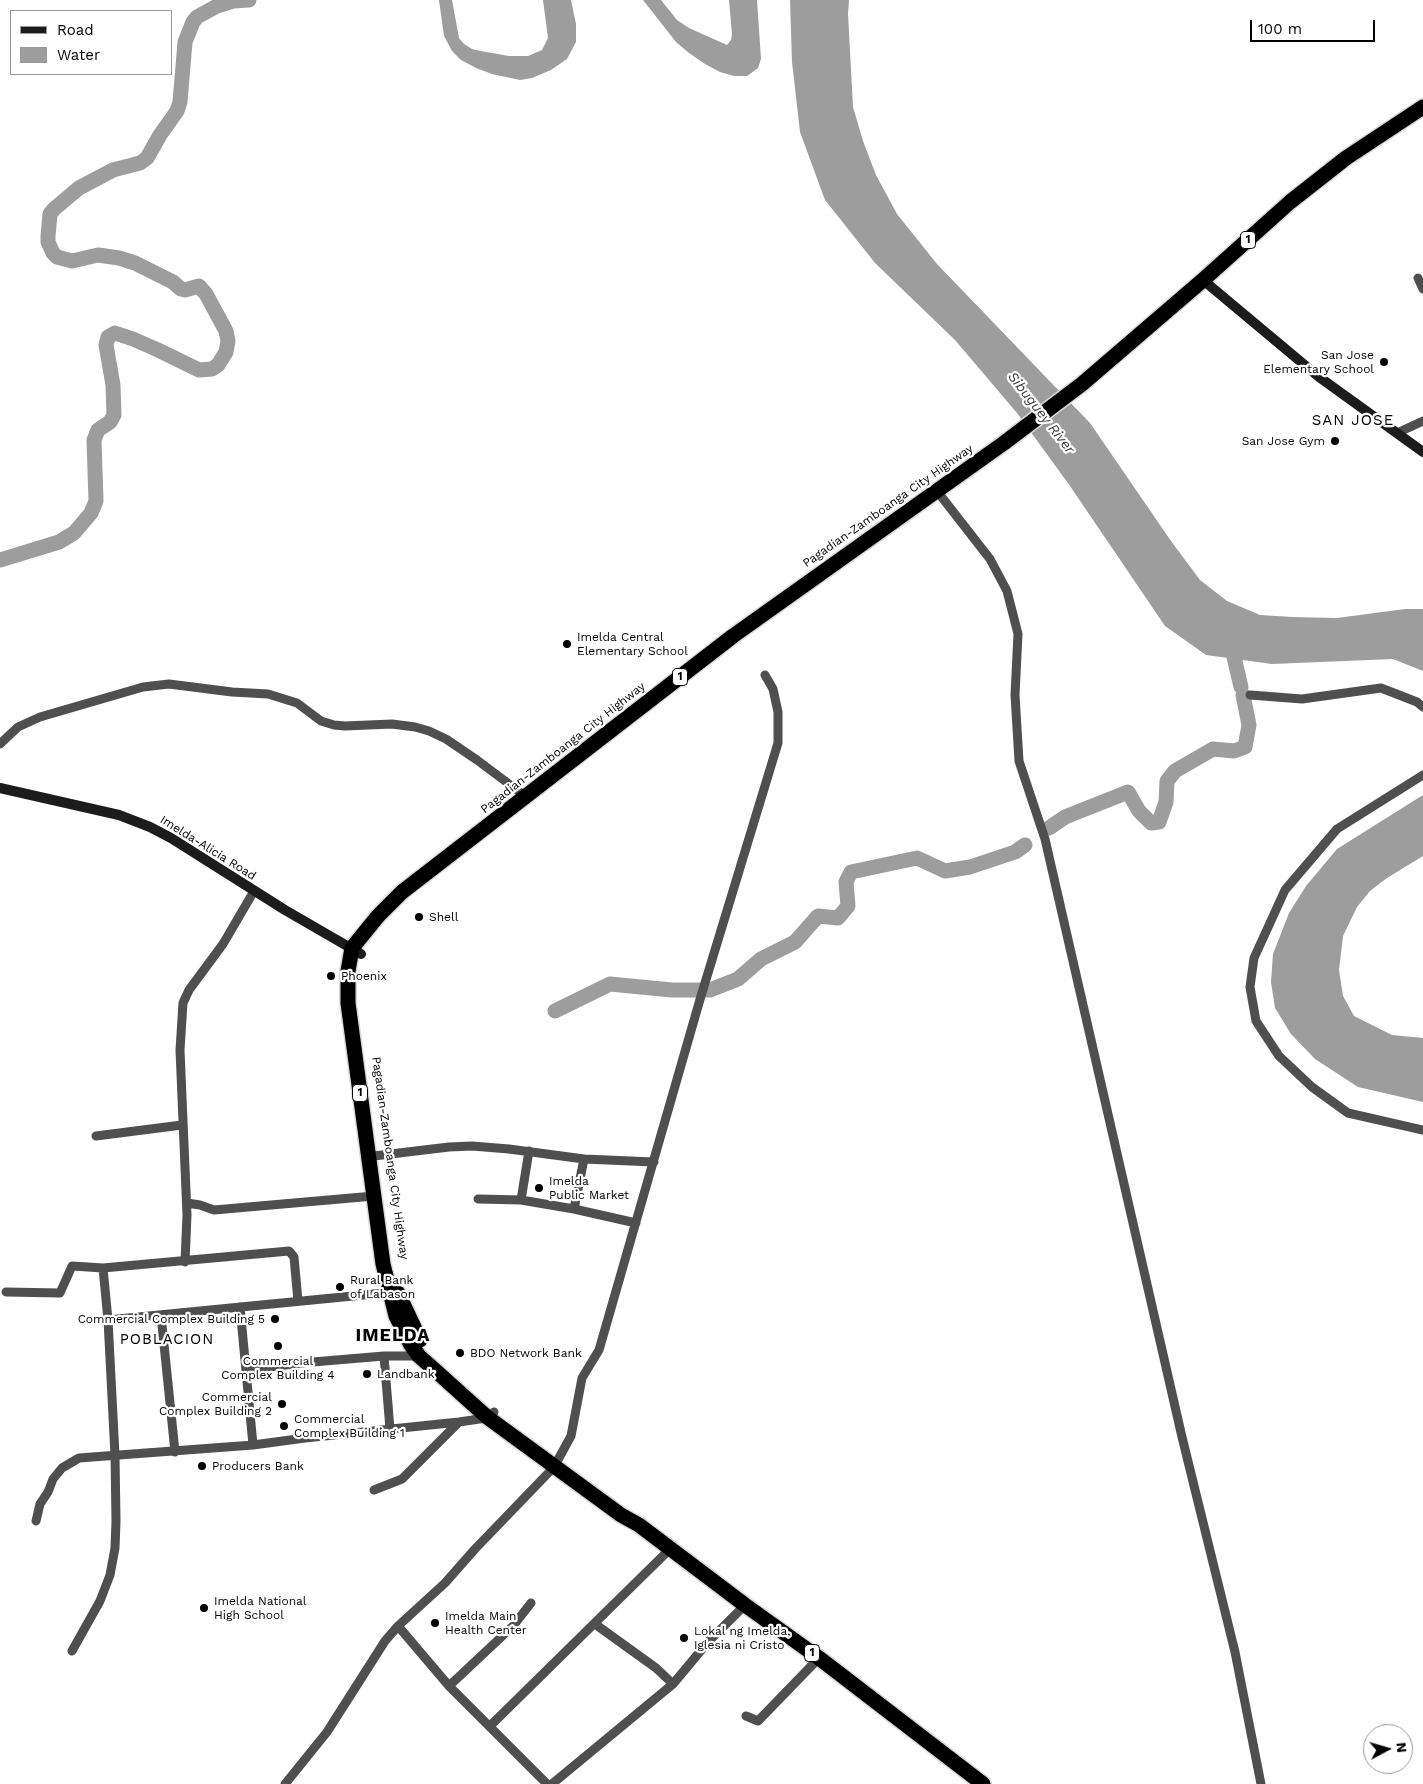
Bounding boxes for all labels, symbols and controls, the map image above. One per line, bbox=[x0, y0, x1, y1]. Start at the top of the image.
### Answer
legend bbox=[10, 10, 172, 75]
scale bar bbox=[1253, 10, 1378, 42]
text: 100 m bbox=[1258, 20, 1302, 38]
text: Road bbox=[57, 21, 94, 39]
text: Water bbox=[57, 46, 100, 64]
road number: 1 bbox=[1240, 232, 1256, 248]
place label: San Jose Elementary School bbox=[1263, 348, 1374, 376]
marker: San Jose Elementary School bbox=[1378, 356, 1390, 368]
water label: Sibuguey River bbox=[1004, 369, 1078, 457]
district label: SAN JOSE bbox=[1311, 412, 1395, 430]
place label: San Jose Gym bbox=[1242, 434, 1325, 448]
marker: San Jose Gym bbox=[1329, 435, 1341, 447]
street label: Pagadian-Zamboanga City Highway bbox=[800, 441, 976, 571]
place label: Imelda Central Elementary School bbox=[577, 630, 688, 658]
marker: Imelda Central Elementary School bbox=[561, 638, 573, 650]
road number: 1 bbox=[672, 669, 688, 686]
street label: Pagadian-Zamboanga City Highway bbox=[478, 679, 648, 817]
street label: Imelda-Alicia Road bbox=[157, 813, 259, 883]
place label: Shell bbox=[429, 910, 458, 924]
marker: Shell bbox=[413, 911, 425, 923]
place label: Phoenix bbox=[341, 969, 387, 983]
marker: Phoenix bbox=[325, 970, 337, 982]
street label: Pagadian-Zamboanga City Highway bbox=[369, 1056, 411, 1260]
road number: 1 bbox=[352, 1084, 368, 1102]
place label: Imelda Public Market bbox=[549, 1174, 629, 1202]
marker: Imelda Public Market bbox=[533, 1182, 545, 1194]
place label: Rural Bank of Labason bbox=[350, 1273, 415, 1301]
marker: Rural Bank of Labason bbox=[334, 1281, 346, 1293]
place label: Commercial Complex Building 5 bbox=[78, 1312, 265, 1326]
marker: Commercial Complex Building 5 bbox=[269, 1313, 281, 1325]
district label: IMELDA bbox=[355, 1325, 431, 1347]
district label: POBLACION bbox=[119, 1331, 215, 1349]
marker: Commercial Complex Building 4 bbox=[272, 1340, 284, 1352]
place label: BDO Network Bank bbox=[470, 1346, 582, 1360]
marker: BDO Network Bank bbox=[454, 1347, 466, 1359]
place label: Commercial Complex Building 4 bbox=[221, 1354, 335, 1382]
place label: Landbank bbox=[377, 1367, 434, 1381]
marker: Landbank bbox=[361, 1368, 373, 1380]
place label: Commercial Complex Building 2 bbox=[159, 1390, 272, 1418]
marker: Commercial Complex Building 2 bbox=[276, 1398, 288, 1410]
place label: Commercial Complex Building 1 bbox=[294, 1412, 405, 1440]
marker: Commercial Complex Building 1 bbox=[278, 1420, 290, 1432]
place label: Producers Bank bbox=[212, 1459, 304, 1473]
marker: Producers Bank bbox=[196, 1460, 208, 1472]
place label: Imelda National High School bbox=[214, 1594, 307, 1622]
marker: Imelda National High School bbox=[198, 1602, 210, 1614]
place label: Imelda Main Health Center bbox=[445, 1609, 527, 1637]
marker: Imelda Main Health Center bbox=[429, 1617, 441, 1629]
place label: Lokal ng Imelda, Iglesia ni Cristo bbox=[694, 1624, 790, 1652]
marker: Lokal ng Imelda, Iglesia ni Cristo bbox=[678, 1632, 690, 1644]
road number: 1 bbox=[804, 1645, 820, 1662]
north arrow bbox=[1363, 1724, 1413, 1774]
text: N bbox=[1393, 1742, 1410, 1754]

